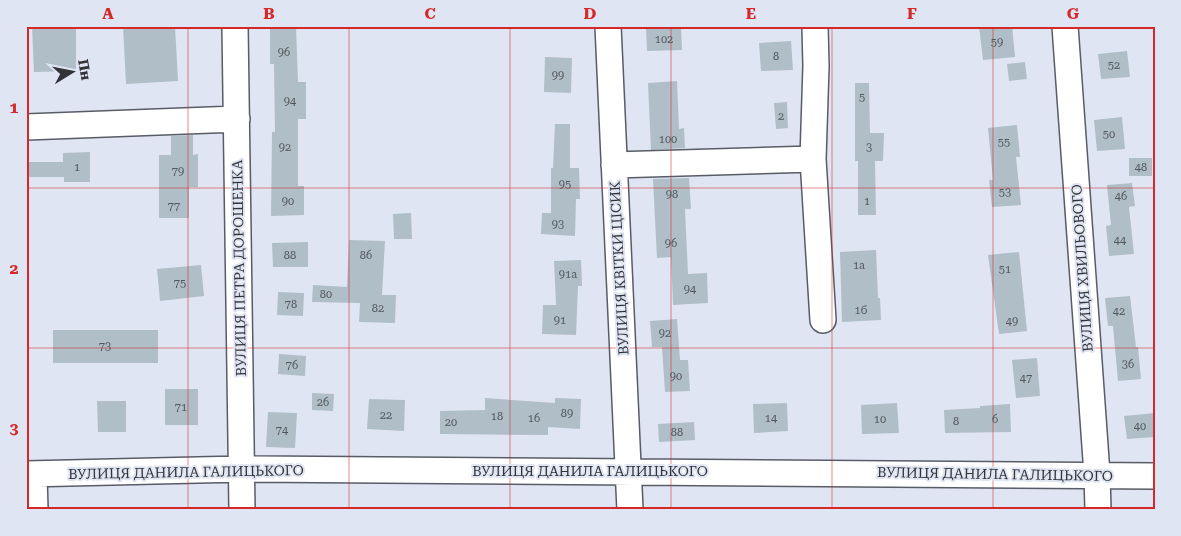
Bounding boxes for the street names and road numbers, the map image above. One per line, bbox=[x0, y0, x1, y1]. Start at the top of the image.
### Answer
street label: ВУЛИЦЯ ПЕТРА ДОРОШЕНКА bbox=[229, 159, 249, 376]
street label: ВУЛИЦЯ КВІТКИ ЦІСИК bbox=[606, 181, 632, 355]
street label: ВУЛИЦЯ ХВИЛЬОВОГО bbox=[1068, 184, 1096, 352]
street label: ВУЛИЦЯ ДАНИЛА ГАЛИЦЬКОГО bbox=[68, 462, 304, 482]
street label: ВУЛИЦЯ ДАНИЛА ГАЛИЦЬКОГО bbox=[472, 463, 708, 479]
street label: ВУЛИЦЯ ДАНИЛА ГАЛИЦЬКОГО bbox=[877, 464, 1113, 484]

